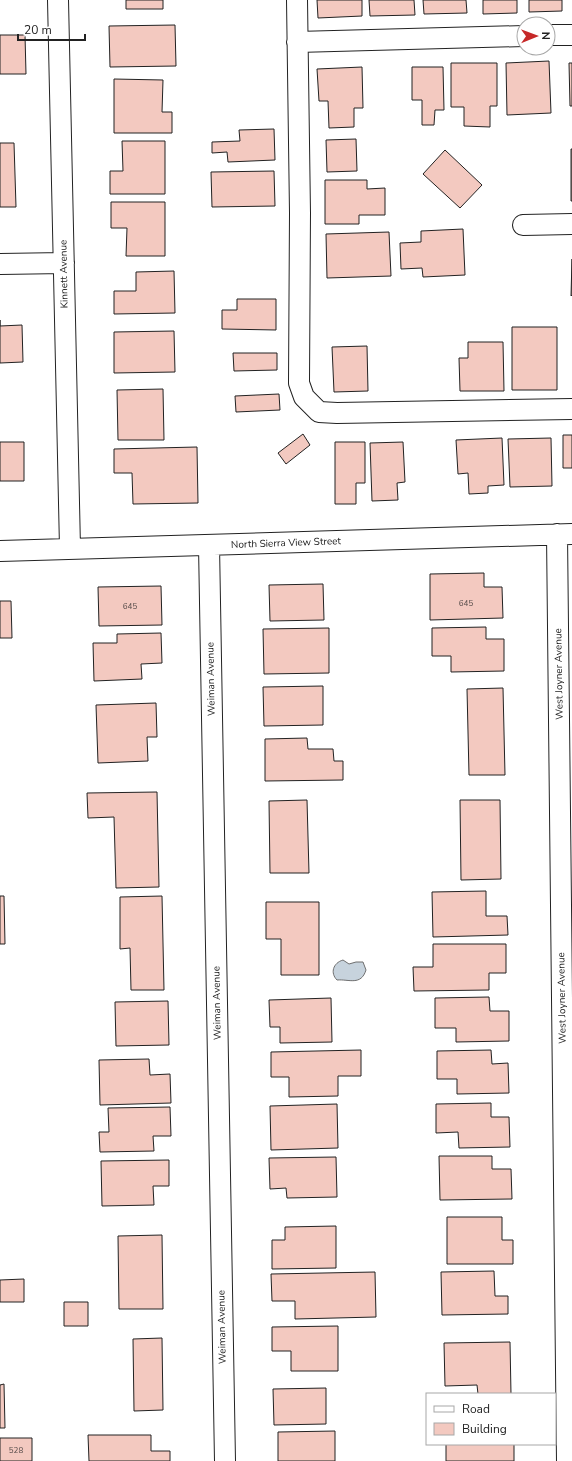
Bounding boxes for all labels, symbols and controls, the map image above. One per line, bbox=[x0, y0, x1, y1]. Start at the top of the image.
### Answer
scale bar bbox=[18, 16, 85, 42]
north arrow bbox=[516, 16, 556, 56]
text: 20 m bbox=[24, 22, 52, 38]
text: N bbox=[538, 32, 553, 40]
street label: Kinnett Avenue bbox=[56, 240, 72, 308]
street label: North Sierra View Street bbox=[231, 534, 342, 552]
house number: 645 bbox=[459, 598, 473, 609]
house number: 645 bbox=[123, 601, 137, 612]
street label: West Joyner Avenue bbox=[551, 628, 567, 720]
street label: Weiman Avenue bbox=[203, 642, 219, 716]
street label: West Joyner Avenue bbox=[554, 952, 570, 1044]
street label: Weiman Avenue bbox=[209, 966, 225, 1040]
street label: Weiman Avenue bbox=[214, 1290, 230, 1364]
legend bbox=[426, 1393, 556, 1445]
text: Road bbox=[462, 1401, 490, 1417]
text: Building bbox=[462, 1421, 507, 1437]
house number: 528 bbox=[9, 1445, 23, 1456]

